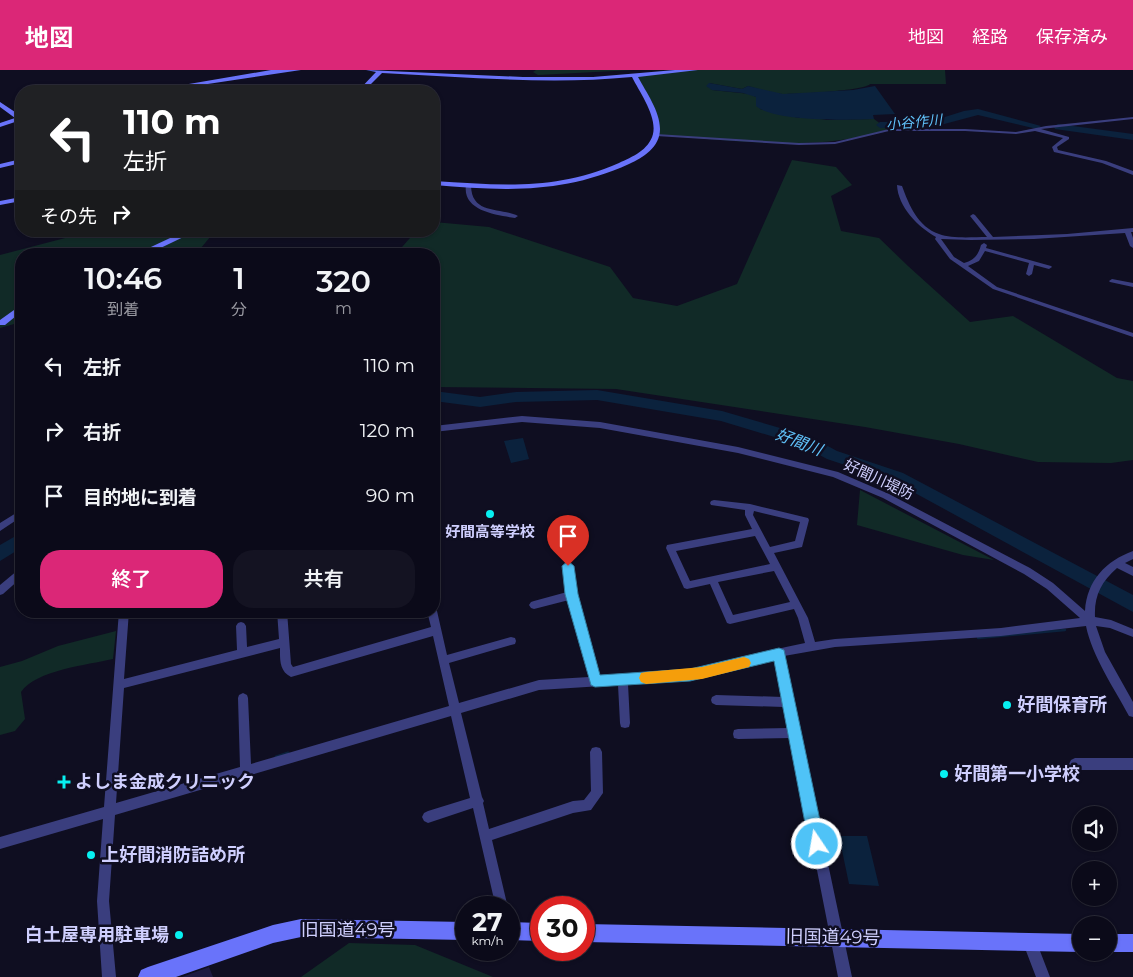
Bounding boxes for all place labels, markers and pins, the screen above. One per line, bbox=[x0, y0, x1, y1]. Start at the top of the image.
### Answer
marker: 好間高等学校 bbox=[484, 508, 496, 520]
pin bbox=[547, 515, 589, 566]
place label: 好間高等学校 bbox=[445, 522, 535, 541]
place label: 好間保育所 bbox=[1017, 694, 1107, 716]
marker: 好間保育所 bbox=[1001, 699, 1013, 711]
place label: 好間第一小学校 bbox=[954, 763, 1080, 785]
marker: 好間第一小学校 bbox=[938, 768, 950, 780]
place label: よしま金成クリニック bbox=[75, 771, 255, 793]
marker: よしま金成クリニック bbox=[57, 775, 71, 789]
place label: 上好間消防詰め所 bbox=[101, 844, 245, 866]
marker: 上好間消防詰め所 bbox=[85, 849, 97, 861]
place label: 白土屋専用駐車場 bbox=[25, 924, 169, 946]
marker: 白土屋専用駐車場 bbox=[173, 929, 185, 941]

